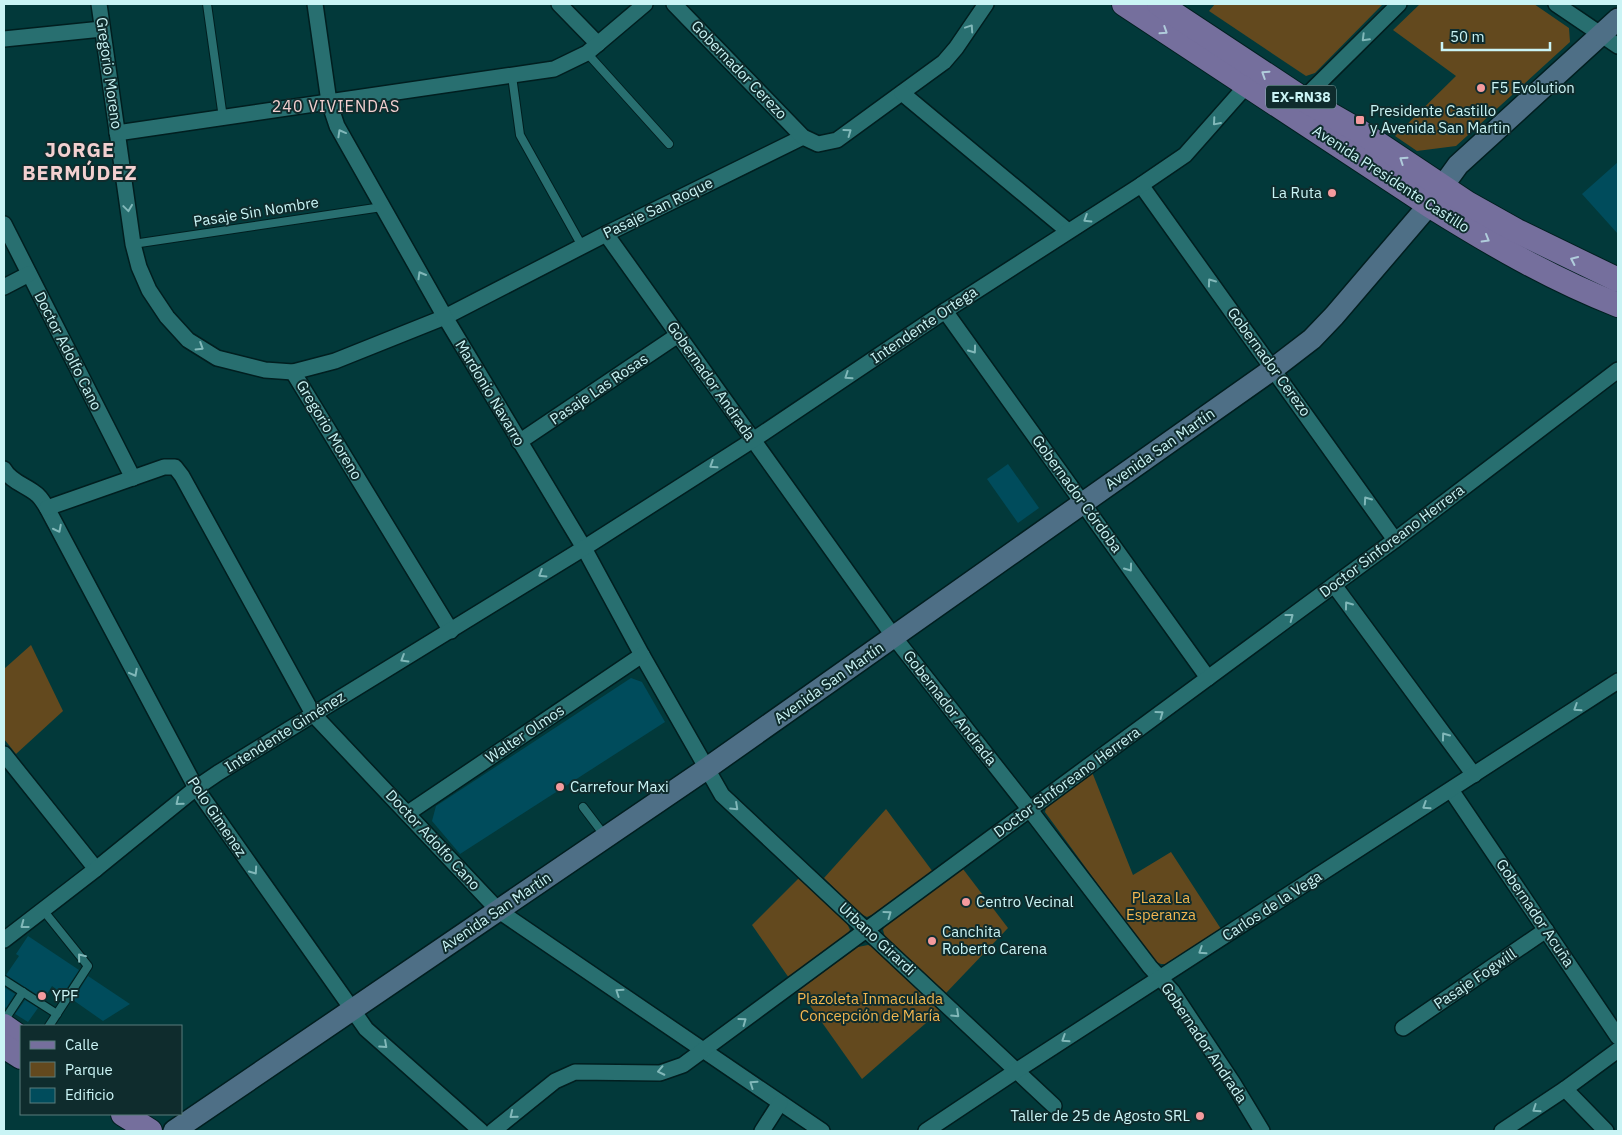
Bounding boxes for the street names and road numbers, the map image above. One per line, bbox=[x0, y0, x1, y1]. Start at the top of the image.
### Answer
street label: Gregorio Moreno bbox=[92, 16, 127, 130]
street label: Gobernador Cerezo bbox=[687, 16, 791, 123]
road number: EX-RN38 bbox=[1266, 85, 1336, 108]
street label: Avenida Presidente Castillo bbox=[1309, 121, 1473, 237]
street label: Pasaje San Roque bbox=[600, 173, 716, 242]
street label: Pasaje Sin Nombre bbox=[192, 192, 320, 231]
street label: Intendente Ortega bbox=[867, 282, 981, 367]
street label: Doctor Adolfo Cano bbox=[30, 288, 107, 413]
street label: Gobernador Cerezo bbox=[1223, 303, 1315, 420]
street label: Gobernador Andrada bbox=[663, 318, 760, 444]
street label: Mardonio Navarro bbox=[451, 336, 529, 449]
street label: Pasaje Las Rosas bbox=[546, 349, 652, 428]
street label: Gregorio Moreno bbox=[292, 377, 367, 483]
street label: Avenida San Martín bbox=[1101, 404, 1218, 493]
street label: Gobernador Córdoba bbox=[1028, 431, 1126, 556]
street label: Doctor Sinforeano Herrera bbox=[1316, 480, 1468, 601]
street label: Avenida San Martín bbox=[770, 638, 887, 727]
street label: Gobernador Andrada bbox=[900, 646, 1001, 769]
street label: Intendente Giménez bbox=[221, 687, 348, 776]
street label: Walter Olmos bbox=[482, 700, 568, 767]
street label: Doctor Sinforeano Herrera bbox=[990, 722, 1144, 841]
street label: Polo Gimenez bbox=[184, 773, 251, 860]
street label: Doctor Adolfo Cano bbox=[382, 785, 485, 894]
street label: Gobernador Acuña bbox=[1492, 855, 1579, 970]
street label: Carlos de la Vega bbox=[1218, 866, 1325, 945]
street label: Avenida San Martín bbox=[437, 868, 555, 956]
street label: Urbano Girardi bbox=[835, 898, 920, 979]
street label: Pasaje Fogwill bbox=[1430, 944, 1520, 1013]
street label: Gobernador Andrada bbox=[1157, 979, 1252, 1106]

